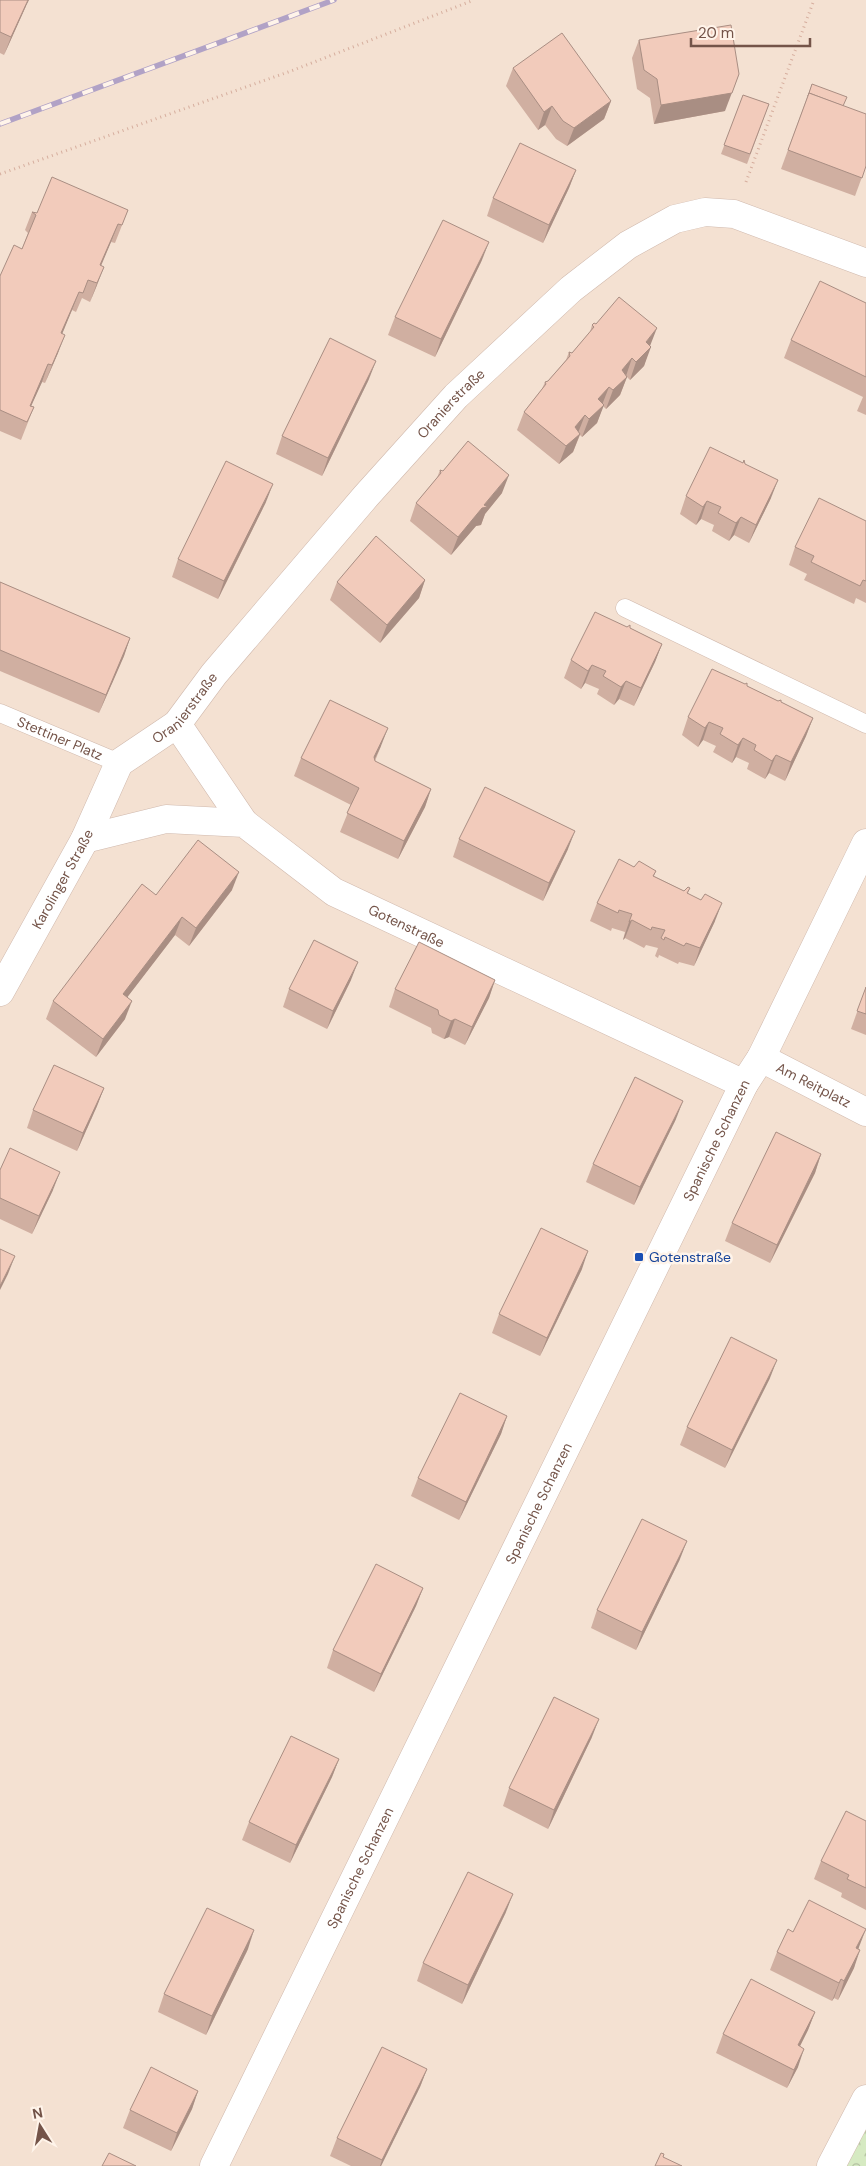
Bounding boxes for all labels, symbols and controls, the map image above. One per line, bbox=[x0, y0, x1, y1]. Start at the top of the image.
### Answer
scale bar bbox=[691, 15, 810, 47]
text: 20 m bbox=[698, 23, 734, 43]
street label: Oranierstraße bbox=[413, 365, 489, 442]
street label: Oranierstraße bbox=[148, 669, 221, 747]
street label: Stettiner Platz bbox=[14, 712, 105, 764]
street label: Karolinger Straße bbox=[28, 827, 97, 932]
street label: Gotenstraße bbox=[366, 900, 447, 952]
street label: Am Reitplatz bbox=[773, 1058, 854, 1112]
street label: Spanische Schanzen bbox=[679, 1077, 754, 1204]
place label: Gotenstraße bbox=[649, 1248, 731, 1266]
marker: Gotenstraße bbox=[633, 1251, 645, 1263]
street label: Spanische Schanzen bbox=[501, 1440, 576, 1567]
street label: Spanische Schanzen bbox=[323, 1804, 397, 1932]
north arrow bbox=[15, 2101, 65, 2151]
text: N bbox=[31, 2103, 44, 2123]

